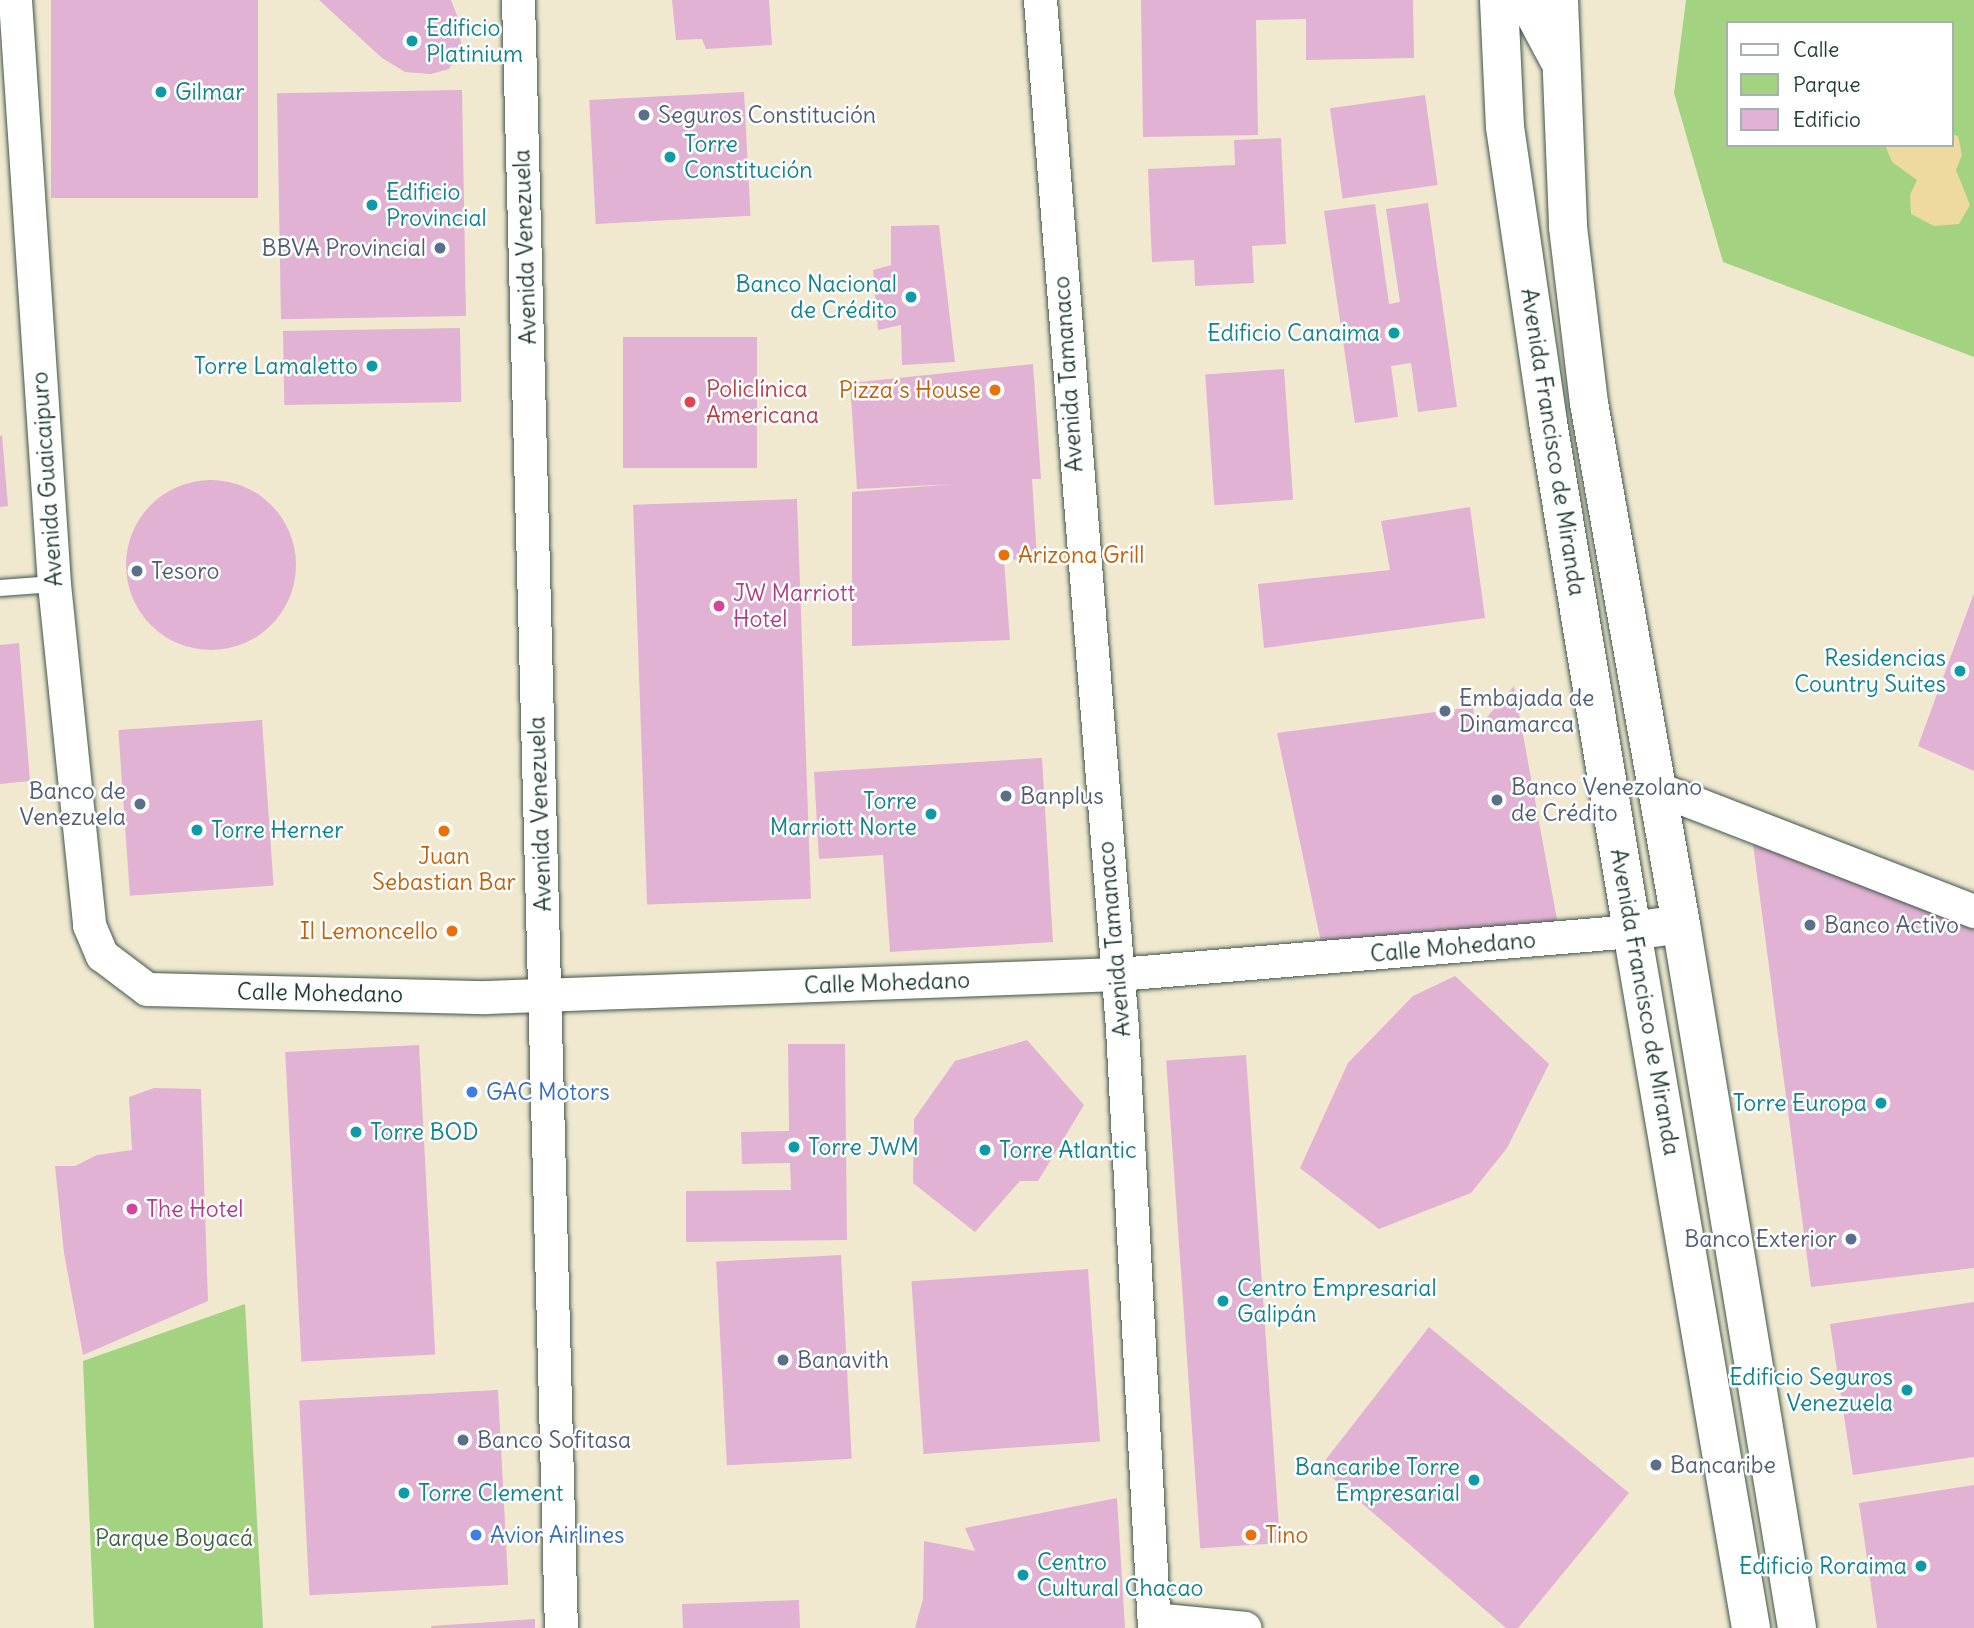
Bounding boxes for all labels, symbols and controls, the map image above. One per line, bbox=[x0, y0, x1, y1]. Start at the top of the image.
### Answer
place label: Edificio Platinium bbox=[426, 14, 523, 68]
legend bbox=[1726, 21, 1953, 147]
marker: Edificio Platinium bbox=[404, 33, 420, 49]
text: Calle bbox=[1793, 36, 1839, 63]
text: Parque bbox=[1793, 71, 1861, 98]
place label: Gilmar bbox=[175, 78, 245, 106]
marker: Gilmar bbox=[153, 84, 169, 100]
place label: Seguros Constitución bbox=[658, 101, 876, 129]
text: Edificio bbox=[1793, 106, 1861, 133]
marker: Seguros Constitución bbox=[636, 107, 652, 123]
place label: Torre Constitución bbox=[684, 130, 813, 184]
street label: Avenida Venezuela bbox=[508, 149, 542, 345]
marker: Torre Constitución bbox=[662, 149, 678, 165]
place label: Edificio Provincial bbox=[386, 178, 487, 232]
marker: Edificio Provincial bbox=[364, 197, 380, 213]
place label: BBVA Provincial bbox=[261, 234, 426, 262]
marker: BBVA Provincial bbox=[432, 240, 448, 256]
place label: Banco Nacional de Crédito bbox=[735, 270, 897, 324]
street label: Avenida Tamanaco bbox=[1047, 275, 1089, 473]
street label: Avenida Francisco de Miranda bbox=[1515, 286, 1591, 598]
marker: Banco Nacional de Crédito bbox=[903, 289, 919, 305]
place label: Edificio Canaima bbox=[1207, 319, 1380, 347]
marker: Edificio Canaima bbox=[1386, 325, 1402, 341]
place label: Torre Lamaletto bbox=[194, 352, 358, 380]
marker: Torre Lamaletto bbox=[364, 358, 380, 374]
street label: Avenida Guaicaipuro bbox=[26, 371, 68, 587]
place label: Policlínica Americana bbox=[706, 375, 819, 429]
place label: Pizza´s House bbox=[839, 376, 981, 404]
marker: Pizza´s House bbox=[987, 382, 1003, 398]
marker: Policlínica Americana bbox=[680, 392, 700, 412]
place label: Arizona Grill bbox=[1018, 541, 1144, 569]
marker: Arizona Grill bbox=[996, 547, 1012, 563]
place label: Tesoro bbox=[151, 557, 219, 585]
marker: Tesoro bbox=[129, 563, 145, 579]
place label: JW Marriott Hotel bbox=[733, 579, 855, 633]
marker: JW Marriott Hotel bbox=[711, 598, 727, 614]
place label: Residencias Country Suites bbox=[1794, 644, 1946, 698]
marker: Residencias Country Suites bbox=[1952, 663, 1968, 679]
place label: Embajada de Dinamarca bbox=[1459, 684, 1594, 738]
marker: Embajada de Dinamarca bbox=[1437, 703, 1453, 719]
street label: Avenida Venezuela bbox=[523, 716, 557, 912]
place label: Banco Venezolano de Crédito bbox=[1511, 773, 1702, 827]
place label: Banco de Venezuela bbox=[19, 777, 126, 831]
place label: Banplus bbox=[1020, 782, 1104, 810]
place label: Torre Marriott Norte bbox=[770, 787, 917, 841]
marker: Banplus bbox=[998, 788, 1014, 804]
marker: Banco Venezolano de Crédito bbox=[1489, 792, 1505, 808]
marker: Banco de Venezuela bbox=[132, 796, 148, 812]
marker: Torre Marriott Norte bbox=[923, 806, 939, 822]
place label: Torre Herner bbox=[211, 816, 344, 844]
marker: Torre Herner bbox=[189, 822, 205, 838]
marker: Juan Sebastian Bar bbox=[436, 823, 452, 839]
street label: Avenida Tamanaco bbox=[1092, 840, 1136, 1038]
place label: Juan Sebastian Bar bbox=[372, 842, 516, 896]
street label: Avenida Francisco de Miranda bbox=[1604, 847, 1686, 1157]
place label: Banco Activo bbox=[1824, 911, 1959, 939]
place label: Il Lemoncello bbox=[300, 917, 438, 945]
marker: Banco Activo bbox=[1802, 917, 1818, 933]
marker: Il Lemoncello bbox=[444, 923, 460, 939]
street label: Calle Mohedano bbox=[1369, 926, 1537, 968]
street label: Calle Mohedano bbox=[803, 966, 971, 1000]
street label: Calle Mohedano bbox=[237, 978, 403, 1008]
place label: GAC Motors bbox=[486, 1078, 610, 1106]
marker: GAC Motors bbox=[464, 1084, 480, 1100]
place label: Torre Europa bbox=[1733, 1089, 1867, 1117]
marker: Torre Europa bbox=[1873, 1095, 1889, 1111]
place label: Torre BOD bbox=[370, 1118, 479, 1146]
marker: Torre BOD bbox=[348, 1124, 364, 1140]
place label: Torre JWM bbox=[808, 1133, 919, 1161]
place label: Torre Atlantic bbox=[999, 1136, 1137, 1164]
marker: Torre JWM bbox=[786, 1139, 802, 1155]
marker: Torre Atlantic bbox=[977, 1142, 993, 1158]
place label: The Hotel bbox=[146, 1195, 243, 1223]
marker: The Hotel bbox=[124, 1201, 140, 1217]
place label: Banco Exterior bbox=[1684, 1225, 1837, 1253]
marker: Banco Exterior bbox=[1843, 1231, 1859, 1247]
place label: Centro Empresarial Galipán bbox=[1237, 1274, 1437, 1328]
marker: Centro Empresarial Galipán bbox=[1215, 1293, 1231, 1309]
place label: Banavith bbox=[797, 1346, 889, 1374]
marker: Banavith bbox=[775, 1352, 791, 1368]
place label: Edificio Seguros Venezuela bbox=[1729, 1363, 1893, 1417]
marker: Edificio Seguros Venezuela bbox=[1899, 1382, 1915, 1398]
place label: Banco Sofitasa bbox=[477, 1426, 631, 1454]
marker: Banco Sofitasa bbox=[455, 1432, 471, 1448]
place label: Bancaribe bbox=[1670, 1451, 1776, 1479]
place label: Bancaribe Torre Empresarial bbox=[1295, 1453, 1460, 1507]
marker: Bancaribe bbox=[1648, 1457, 1664, 1473]
marker: Bancaribe Torre Empresarial bbox=[1466, 1472, 1482, 1488]
place label: Torre Clement bbox=[418, 1479, 564, 1507]
marker: Torre Clement bbox=[396, 1485, 412, 1501]
place label: Avior Airlines bbox=[490, 1521, 625, 1549]
place label: Tino bbox=[1265, 1521, 1308, 1549]
park label: Parque Boyacá bbox=[95, 1524, 253, 1552]
marker: Avior Airlines bbox=[468, 1527, 484, 1543]
marker: Tino bbox=[1243, 1527, 1259, 1543]
place label: Centro Cultural Chacao bbox=[1037, 1548, 1203, 1602]
place label: Edificio Roraima bbox=[1739, 1552, 1907, 1580]
marker: Edificio Roraima bbox=[1913, 1558, 1929, 1574]
marker: Centro Cultural Chacao bbox=[1015, 1567, 1031, 1583]

